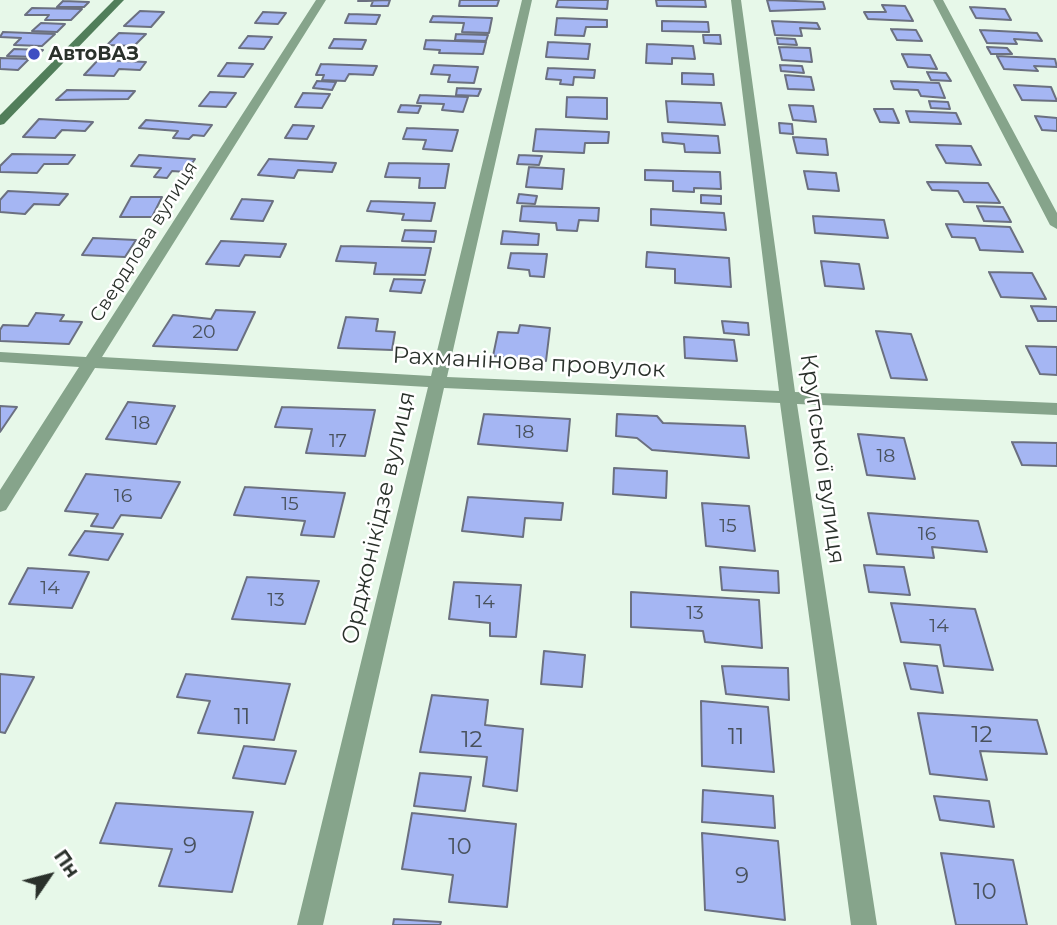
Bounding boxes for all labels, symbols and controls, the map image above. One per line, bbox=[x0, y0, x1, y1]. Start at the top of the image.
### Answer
place label: АвтоВАЗ bbox=[48, 43, 139, 65]
marker: АвтоВАЗ bbox=[26, 46, 42, 62]
street label: Свердлова вулиця bbox=[85, 157, 203, 327]
house number: 20 bbox=[192, 321, 216, 343]
street label: Рахманінова провулок bbox=[392, 342, 666, 384]
street label: Крупської вулиця bbox=[794, 352, 850, 566]
street label: Орджонікідзе вулиця bbox=[336, 389, 422, 647]
house number: 18 bbox=[132, 412, 150, 434]
house number: 18 bbox=[516, 421, 534, 443]
house number: 17 bbox=[329, 430, 347, 452]
house number: 18 bbox=[877, 445, 895, 467]
house number: 16 bbox=[114, 485, 132, 507]
house number: 15 bbox=[281, 493, 299, 515]
house number: 15 bbox=[719, 515, 737, 537]
house number: 16 bbox=[918, 523, 936, 545]
house number: 14 bbox=[40, 577, 60, 599]
house number: 13 bbox=[267, 589, 285, 611]
house number: 14 bbox=[475, 591, 495, 613]
house number: 13 bbox=[686, 602, 704, 624]
house number: 14 bbox=[929, 615, 949, 637]
house number: 11 bbox=[234, 703, 250, 731]
house number: 12 bbox=[971, 721, 993, 749]
house number: 11 bbox=[728, 723, 744, 751]
house number: 12 bbox=[461, 726, 483, 754]
house number: 9 bbox=[183, 832, 197, 860]
house number: 10 bbox=[448, 833, 472, 861]
north arrow bbox=[14, 841, 84, 911]
text: Пн bbox=[49, 845, 84, 882]
house number: 9 bbox=[735, 862, 749, 890]
house number: 10 bbox=[973, 878, 997, 906]

